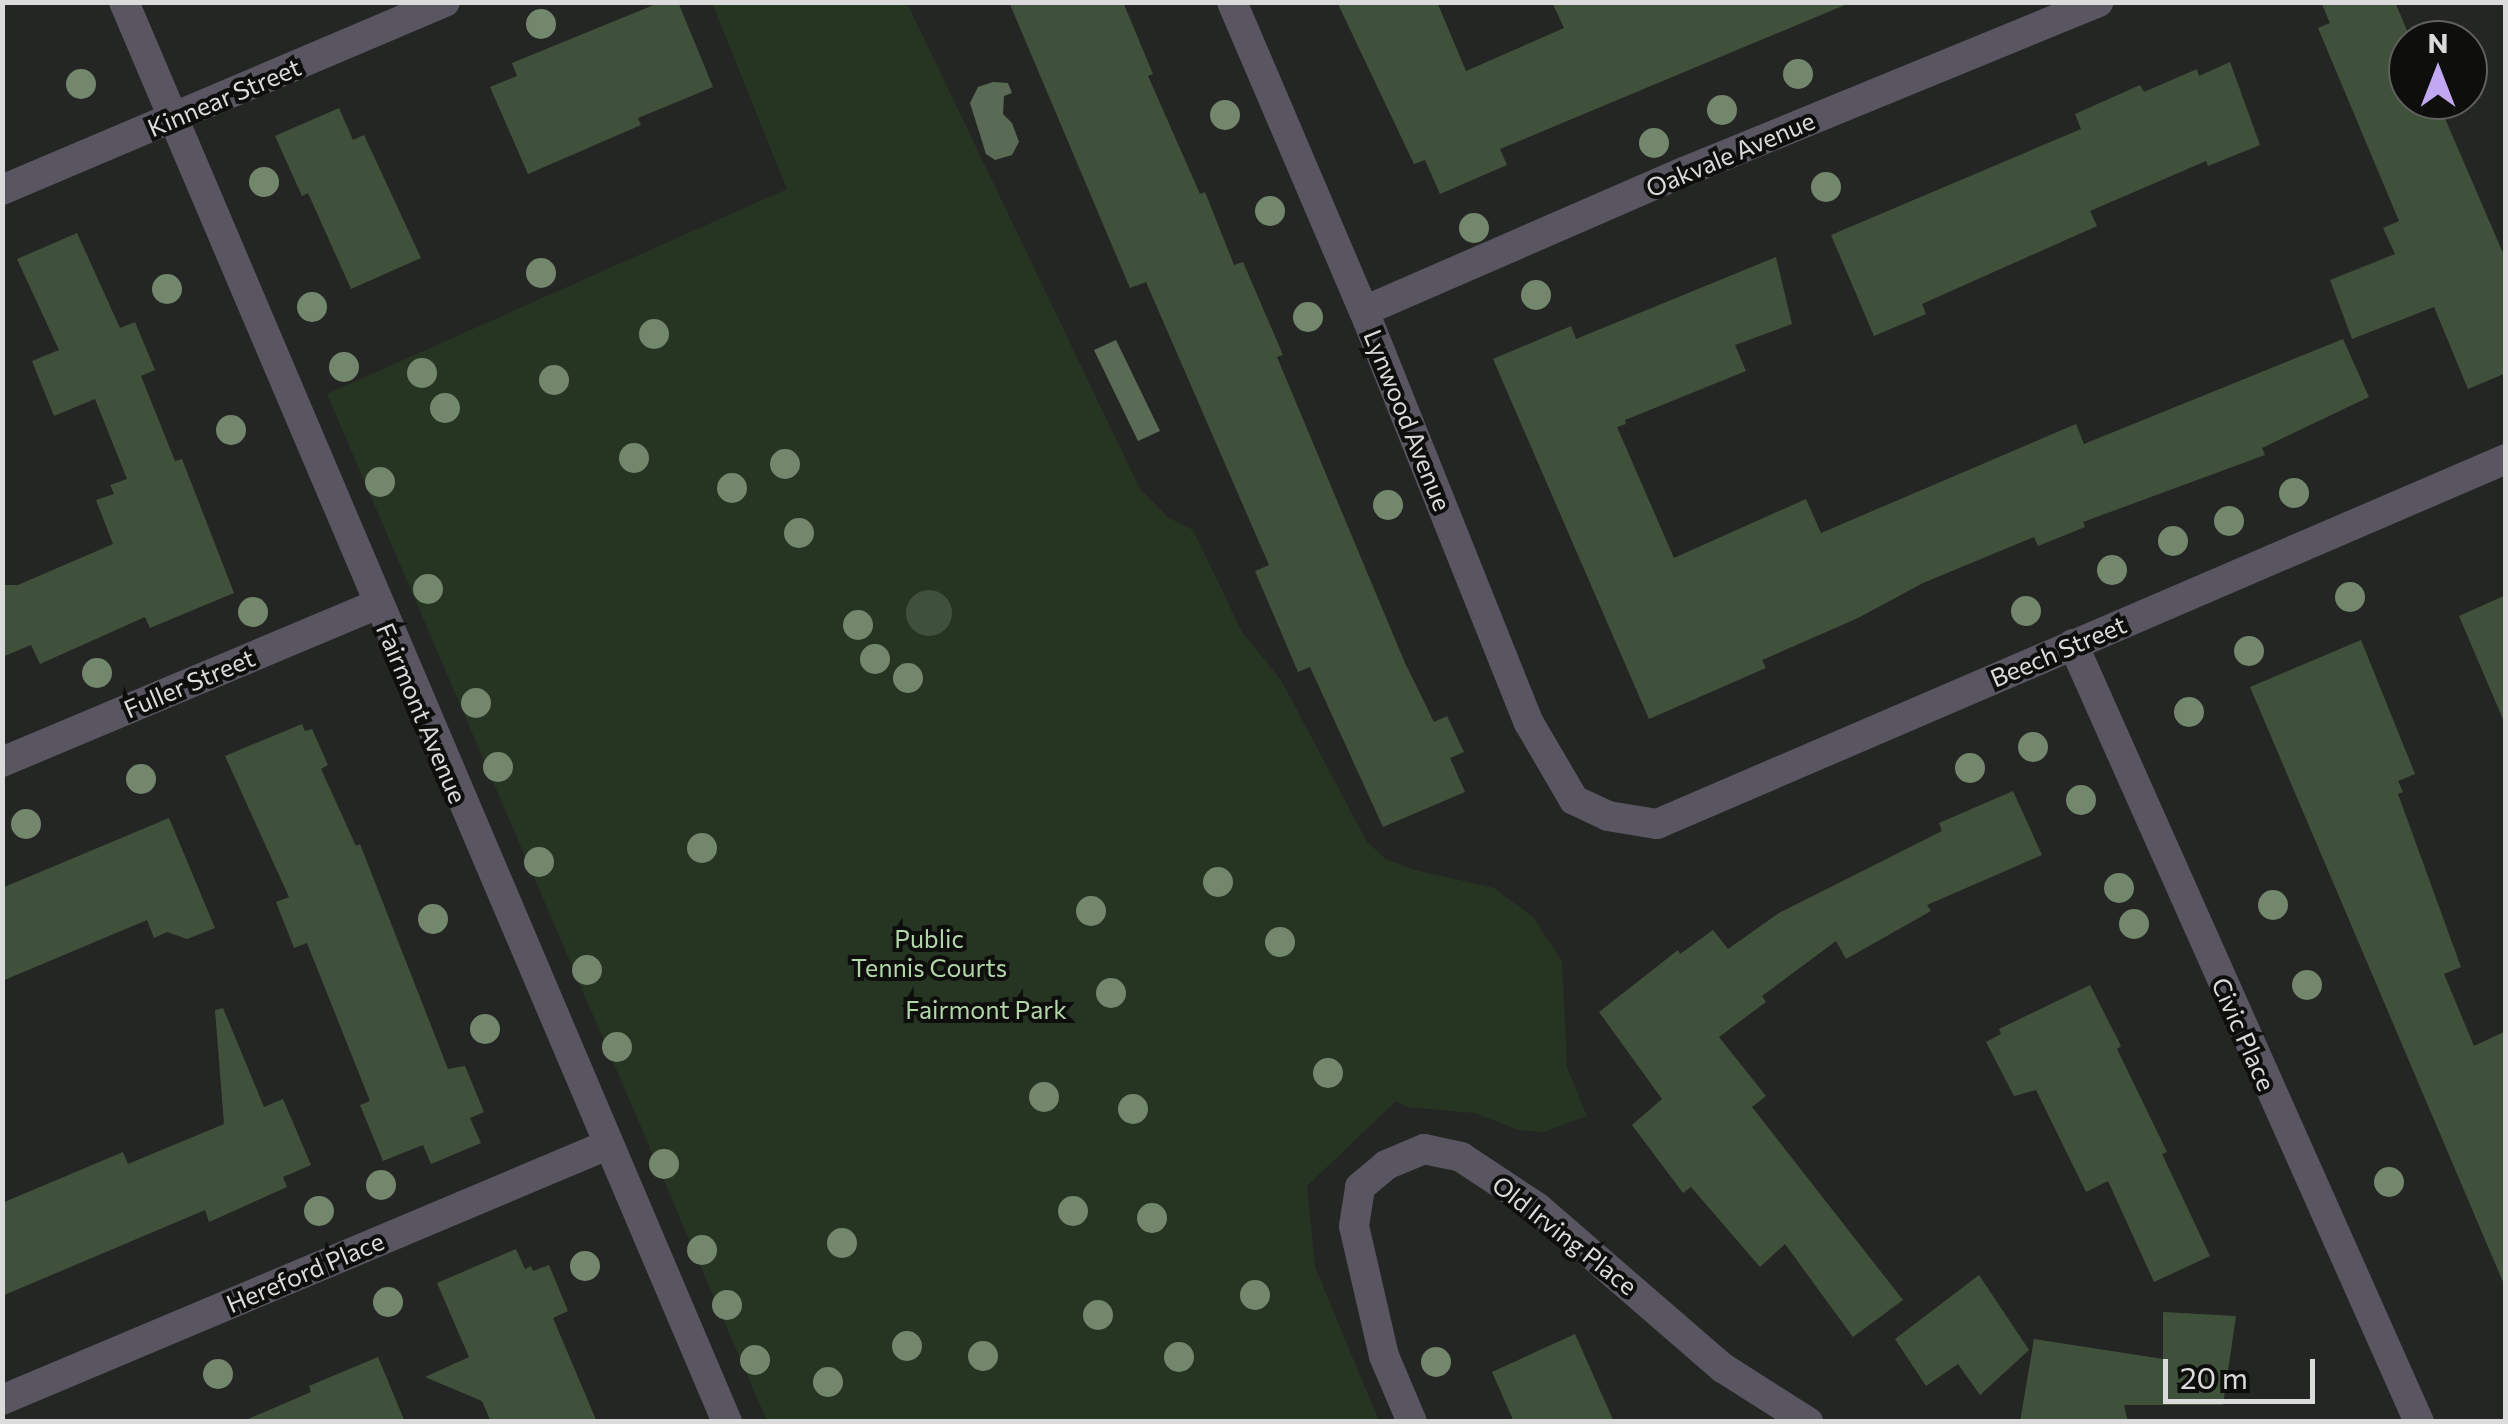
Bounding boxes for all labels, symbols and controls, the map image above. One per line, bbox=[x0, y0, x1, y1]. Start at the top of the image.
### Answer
north arrow bbox=[2388, 20, 2488, 120]
text: N bbox=[2428, 25, 2449, 59]
street label: Kinnear Street bbox=[143, 51, 305, 143]
street label: Oakvale Avenue bbox=[1641, 105, 1819, 203]
street label: Lynwood Avenue bbox=[1358, 325, 1458, 515]
street label: Beech Street bbox=[1986, 609, 2130, 693]
street label: Fairmont Avenue bbox=[371, 618, 473, 808]
street label: Fuller Street bbox=[119, 642, 259, 724]
park label: Public Tennis Courts bbox=[851, 924, 1007, 983]
street label: Civic Place bbox=[2206, 973, 2282, 1095]
park label: Fairmont Park bbox=[905, 994, 1067, 1024]
street label: Old Irving Place bbox=[1487, 1169, 1643, 1301]
street label: Hereford Place bbox=[222, 1225, 388, 1319]
scale bar bbox=[2168, 1339, 2320, 1401]
text: 20 m bbox=[2180, 1358, 2248, 1395]

